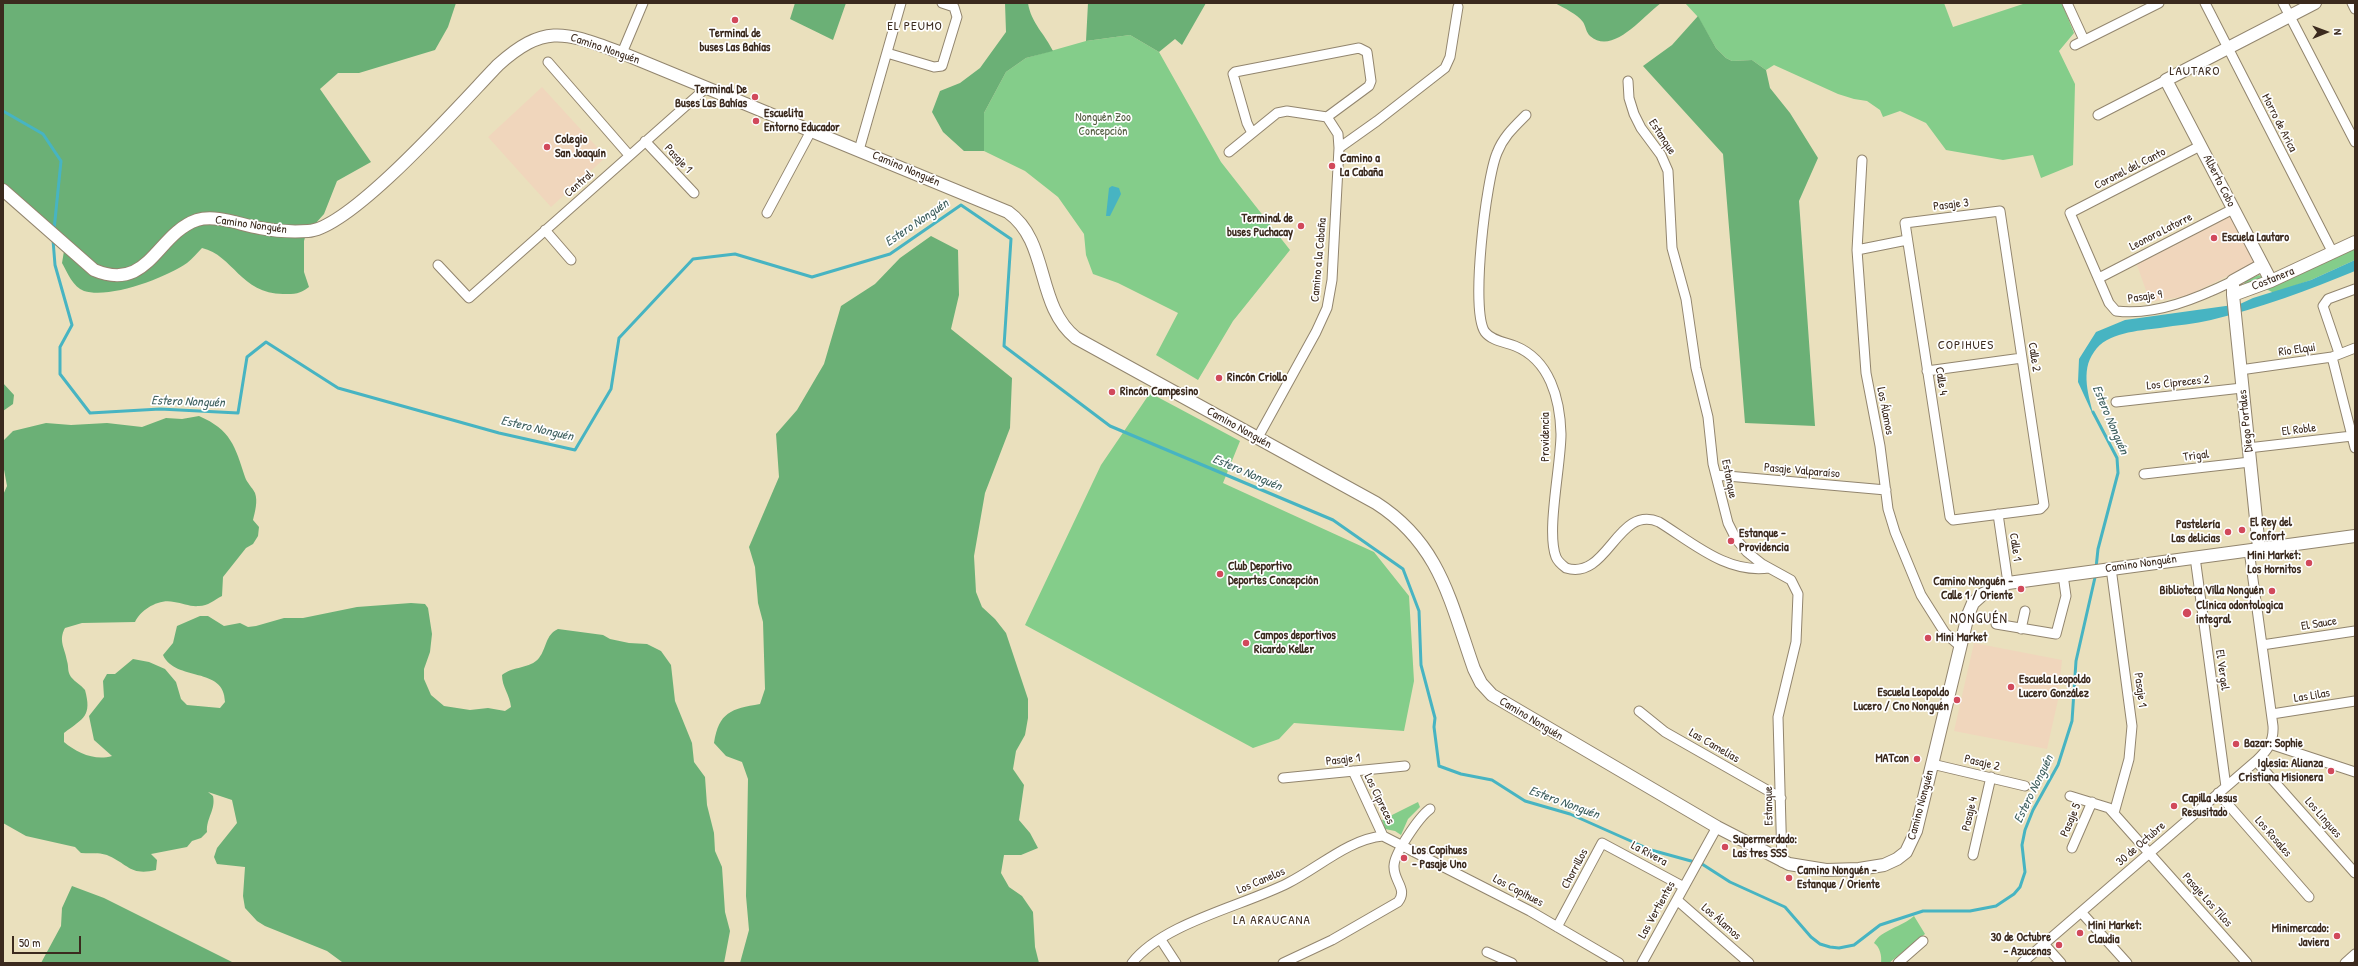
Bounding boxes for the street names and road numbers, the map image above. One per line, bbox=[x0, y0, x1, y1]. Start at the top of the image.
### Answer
street label: Camino Nonguén bbox=[569, 30, 641, 68]
street label: Morro de Arica bbox=[2258, 91, 2300, 155]
street label: Estanque bbox=[1645, 117, 1679, 157]
street label: Pasaje 1 bbox=[661, 141, 695, 177]
street label: Coronel del Canto bbox=[2092, 145, 2168, 193]
street label: Camino Nonguén bbox=[870, 148, 942, 190]
street label: Alberto Cobo bbox=[2200, 153, 2238, 209]
street label: Central bbox=[562, 168, 596, 200]
street label: Pasaje 3 bbox=[1932, 196, 1970, 214]
street label: Leonora Latorre bbox=[2127, 210, 2195, 254]
street label: Camino Nonguén bbox=[214, 213, 288, 237]
street label: Camino a la Cabaña bbox=[1308, 217, 1330, 303]
street label: Costanera bbox=[2250, 264, 2296, 294]
street label: Pasaje 9 bbox=[2127, 287, 2163, 307]
street label: Río Elqui bbox=[2278, 340, 2316, 360]
street label: Calle 2 bbox=[2025, 341, 2043, 373]
street label: Calle 4 bbox=[1932, 366, 1950, 396]
street label: Los Cipreces 2 bbox=[2146, 373, 2210, 393]
street label: Los Álamos bbox=[1873, 386, 1897, 436]
street label: Diego Portales bbox=[2236, 389, 2256, 453]
street label: Camino Nonguén bbox=[1204, 404, 1274, 452]
street label: Providencia bbox=[1539, 412, 1553, 462]
street label: El Roble bbox=[2281, 421, 2317, 439]
street label: Trigal bbox=[2182, 447, 2210, 465]
street label: Estanque bbox=[1718, 458, 1740, 500]
street label: Pasaje Valparaíso bbox=[1763, 461, 1841, 481]
street label: Calle 1 bbox=[2006, 532, 2024, 562]
street label: Camino Nonguén bbox=[2104, 552, 2178, 576]
street label: El Sauce bbox=[2300, 614, 2338, 634]
street label: El Vergel bbox=[2212, 649, 2232, 691]
street label: Pasaje 1 bbox=[2130, 672, 2150, 708]
street label: Las Lilas bbox=[2293, 686, 2331, 706]
street label: Camino Nonguén bbox=[1496, 694, 1566, 744]
street label: Las Camelias bbox=[1686, 726, 1742, 766]
street label: Pasaje 1 bbox=[1325, 751, 1361, 769]
street label: Pasaje 2 bbox=[1963, 752, 2001, 774]
street label: Camino Nonguén bbox=[1905, 768, 1937, 842]
street label: Los Cipreces bbox=[1361, 771, 1397, 827]
street label: Estanque bbox=[1761, 786, 1777, 826]
street label: Pasaje 4 bbox=[1959, 795, 1981, 833]
street label: Los Lingues bbox=[2302, 795, 2344, 841]
street label: Pasaje 5 bbox=[2057, 801, 2085, 839]
street label: Los Rosales bbox=[2252, 814, 2294, 860]
street label: 30 de Octubre bbox=[2114, 819, 2168, 869]
street label: La Rivera bbox=[1628, 838, 1670, 870]
street label: Chorrillos bbox=[1559, 847, 1591, 891]
street label: Los Canelos bbox=[1235, 864, 1287, 898]
street label: Pasaje Los Tilos bbox=[2179, 870, 2235, 930]
street label: Los Copihues bbox=[1490, 872, 1546, 910]
street label: Las Vertientes bbox=[1635, 879, 1679, 941]
street label: Los Álamos bbox=[1698, 901, 1744, 943]

